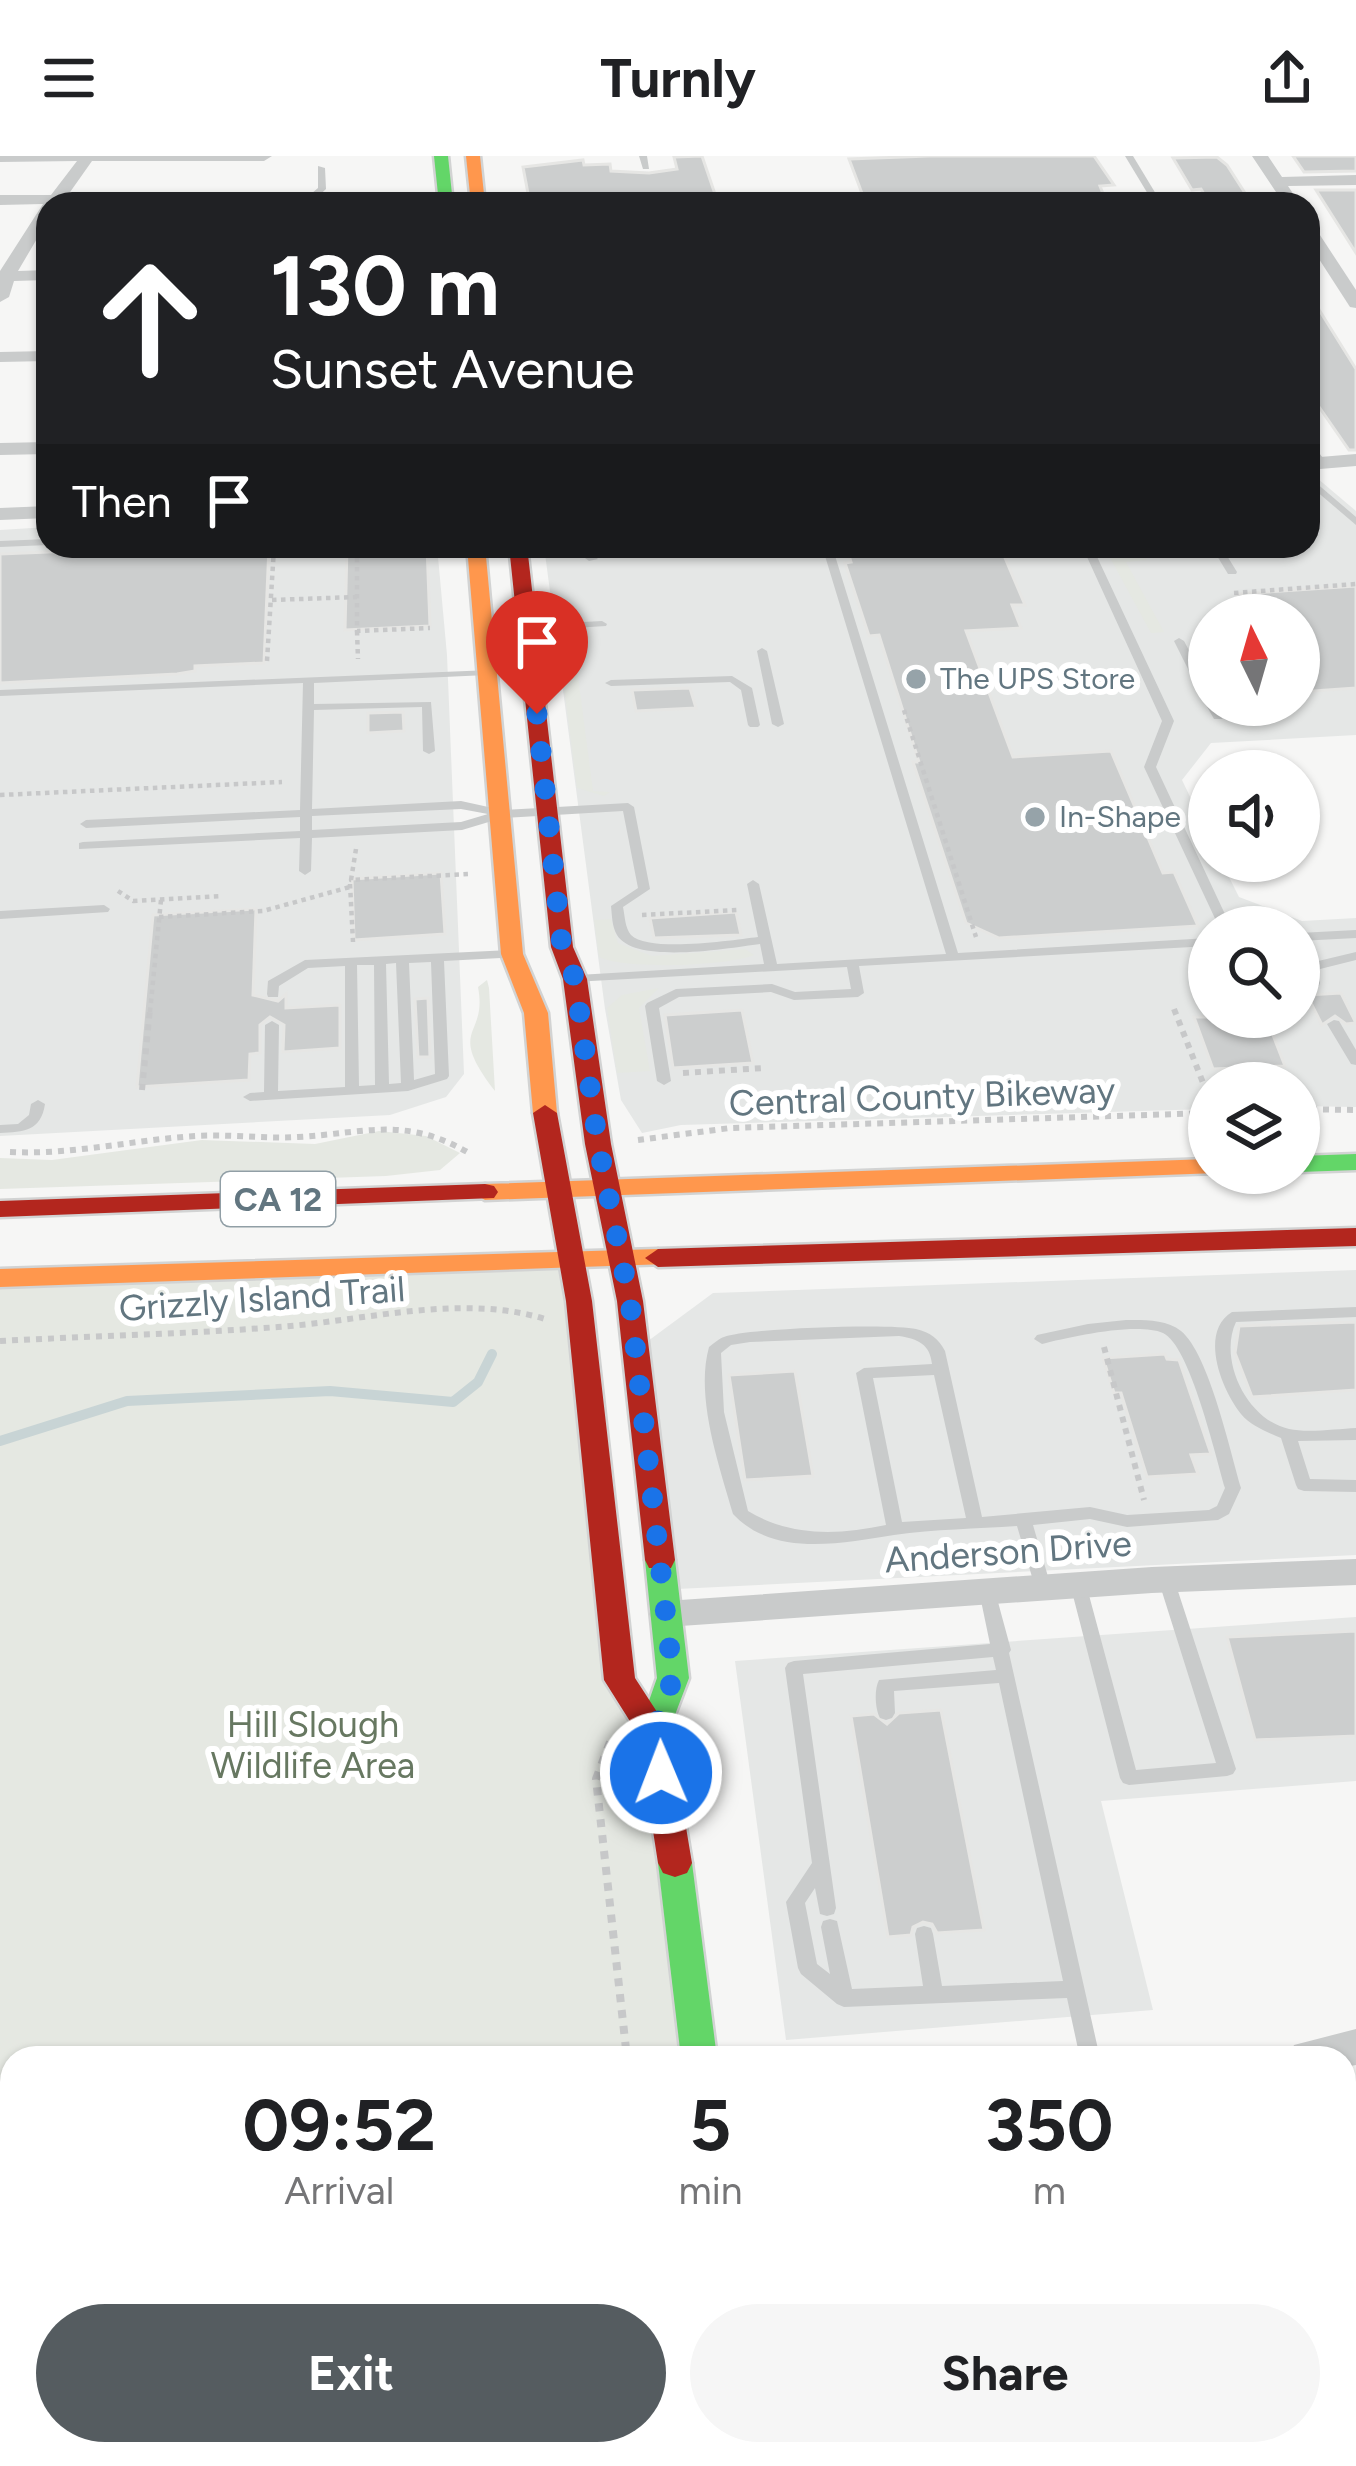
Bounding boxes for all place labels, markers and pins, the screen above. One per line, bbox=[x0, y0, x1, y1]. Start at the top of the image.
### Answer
pin bbox=[486, 591, 588, 714]
place label: The UPS Store bbox=[940, 660, 1135, 697]
marker: The UPS Store bbox=[903, 666, 929, 692]
place label: In-Shape bbox=[1059, 798, 1181, 835]
marker: In-Shape bbox=[1022, 804, 1048, 830]

